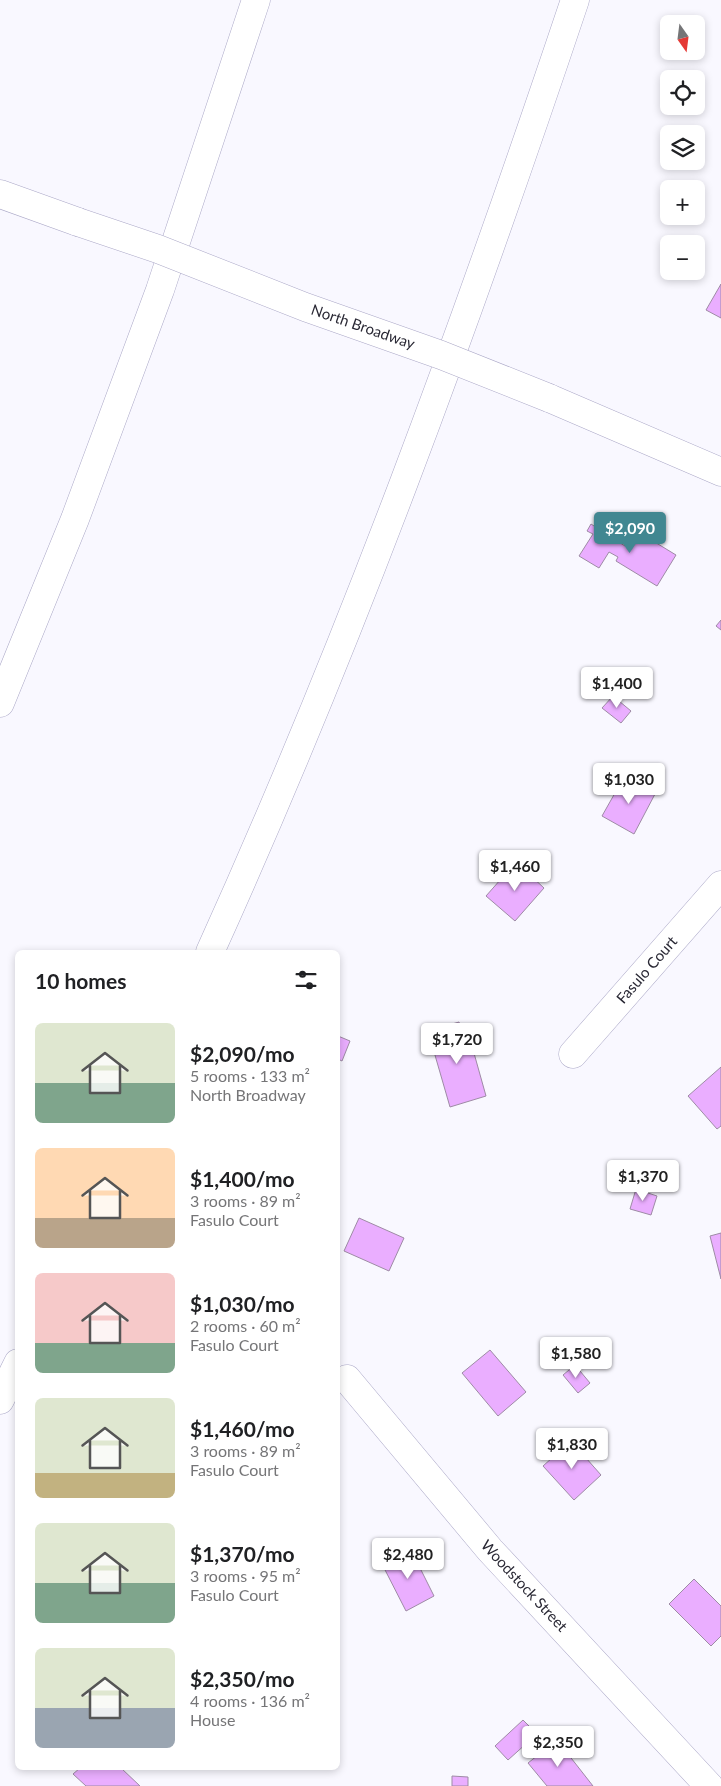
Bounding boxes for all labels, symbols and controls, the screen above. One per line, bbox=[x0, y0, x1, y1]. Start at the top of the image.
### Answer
north arrow bbox=[660, 15, 705, 60]
map controls bbox=[660, 15, 705, 280]
button: locate bbox=[660, 70, 705, 115]
button: layers bbox=[660, 125, 705, 170]
button: + bbox=[660, 180, 705, 225]
button: − bbox=[660, 235, 705, 280]
street label: North Broadway bbox=[309, 300, 418, 352]
pin: $2,090 bbox=[589, 512, 671, 554]
text: $2,090 bbox=[605, 518, 655, 537]
pin: $1,400 bbox=[576, 666, 658, 709]
text: $1,400 bbox=[592, 673, 642, 692]
pin: $1,030 bbox=[588, 762, 670, 805]
text: $1,030 bbox=[604, 769, 654, 788]
pin: $1,460 bbox=[474, 850, 556, 892]
text: $1,460 bbox=[490, 856, 540, 875]
street label: Fasulo Court bbox=[612, 932, 681, 1007]
icon: filters bbox=[292, 966, 320, 994]
text: 10 homes bbox=[35, 968, 126, 993]
pin: $1,720 bbox=[416, 1022, 498, 1065]
text: $1,720 bbox=[432, 1029, 482, 1048]
text: $2,090/mo bbox=[190, 1041, 295, 1066]
icon: home bbox=[75, 1043, 135, 1103]
text: 5 rooms · 133 m² bbox=[190, 1066, 310, 1085]
text: North Broadway bbox=[190, 1085, 306, 1104]
pin: $1,370 bbox=[602, 1160, 684, 1202]
text: $1,400/mo bbox=[190, 1166, 295, 1191]
text: $1,370 bbox=[618, 1166, 668, 1185]
icon: home bbox=[75, 1168, 135, 1228]
text: 3 rooms · 89 m² bbox=[190, 1191, 301, 1210]
text: Fasulo Court bbox=[190, 1210, 279, 1229]
text: $1,030/mo bbox=[190, 1291, 295, 1316]
icon: home bbox=[75, 1293, 135, 1353]
text: 2 rooms · 60 m² bbox=[190, 1316, 301, 1335]
text: Fasulo Court bbox=[190, 1335, 279, 1354]
pin: $1,580 bbox=[535, 1336, 617, 1379]
text: $1,580 bbox=[551, 1343, 601, 1362]
text: $1,460/mo bbox=[190, 1416, 295, 1441]
icon: home bbox=[75, 1418, 135, 1478]
pin: $1,830 bbox=[531, 1428, 613, 1470]
text: $1,830 bbox=[547, 1434, 597, 1453]
text: 3 rooms · 89 m² bbox=[190, 1441, 301, 1460]
text: Fasulo Court bbox=[190, 1460, 279, 1479]
street label: Woodstock Street bbox=[478, 1536, 572, 1635]
pin: $2,480 bbox=[367, 1538, 449, 1580]
text: $1,370/mo bbox=[190, 1541, 295, 1566]
icon: home bbox=[75, 1543, 135, 1603]
text: $2,480 bbox=[383, 1544, 433, 1563]
text: 3 rooms · 95 m² bbox=[190, 1566, 301, 1585]
text: Fasulo Court bbox=[190, 1585, 279, 1604]
text: $2,350/mo bbox=[190, 1666, 295, 1691]
icon: home bbox=[75, 1668, 135, 1728]
text: 4 rooms · 136 m² bbox=[190, 1691, 310, 1710]
text: House bbox=[190, 1710, 235, 1729]
pin: $2,350 bbox=[517, 1726, 599, 1768]
text: $2,350 bbox=[533, 1732, 583, 1751]

